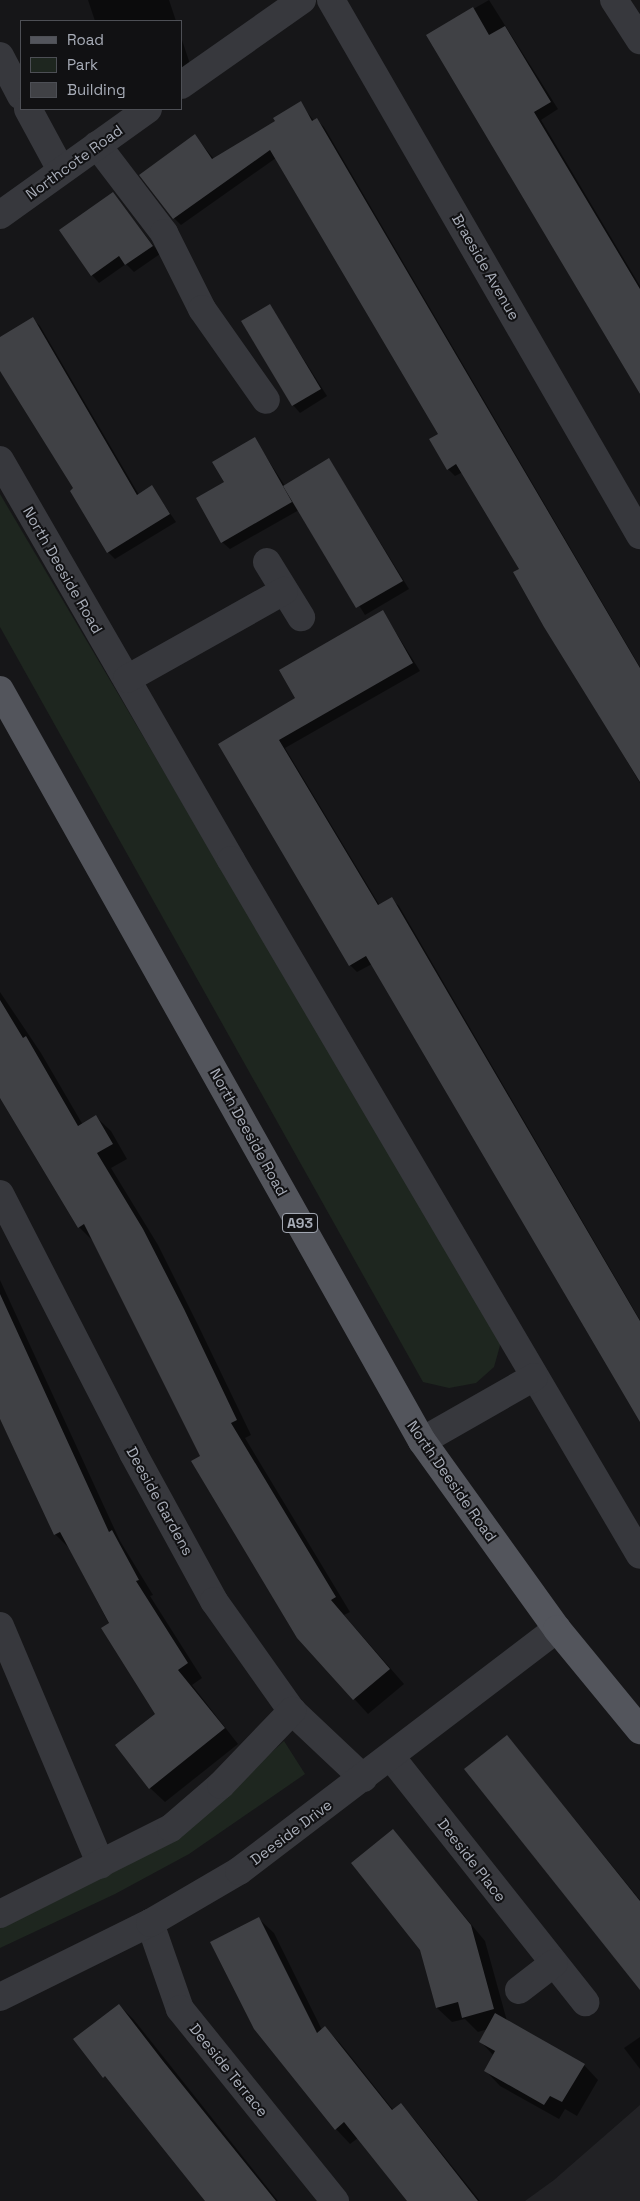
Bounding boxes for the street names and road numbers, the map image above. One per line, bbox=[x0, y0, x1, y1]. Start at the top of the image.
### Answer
street label: Northcote Road bbox=[22, 121, 126, 203]
street label: Braeside Avenue bbox=[448, 211, 524, 323]
street label: North Deeside Road bbox=[19, 503, 107, 637]
street label: North Deeside Road bbox=[206, 1065, 292, 1199]
road number: A93 bbox=[281, 1212, 319, 1234]
street label: North Deeside Road bbox=[404, 1417, 500, 1545]
street label: Deeside Gardens bbox=[123, 1444, 197, 1558]
street label: Deeside Drive bbox=[247, 1795, 335, 1869]
street label: Deeside Place bbox=[434, 1815, 510, 1905]
street label: Deeside Terrace bbox=[186, 2020, 272, 2120]

